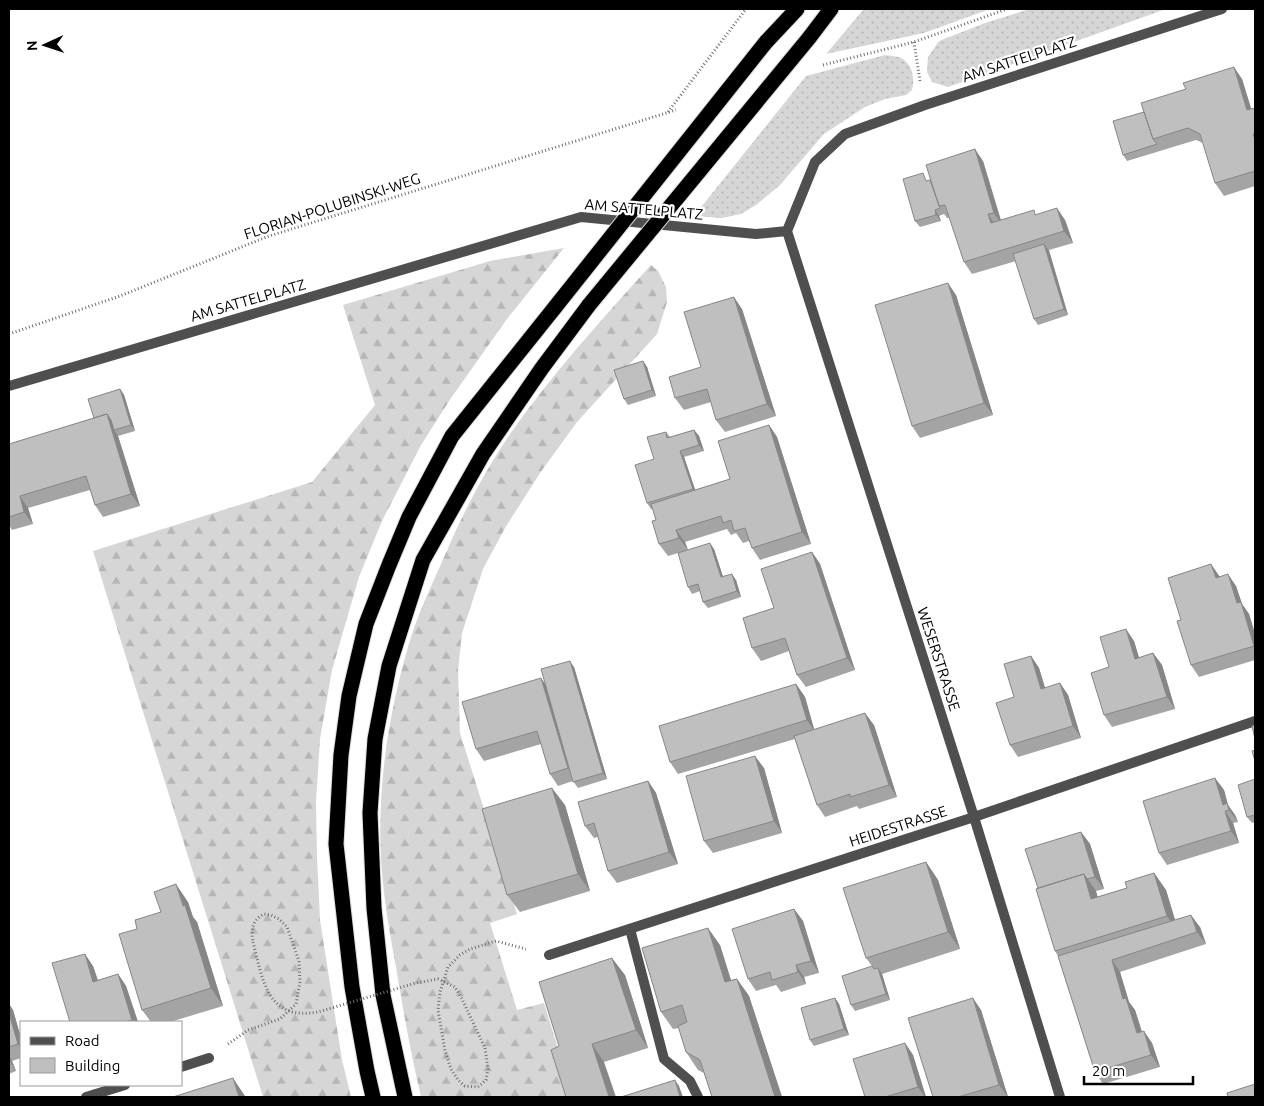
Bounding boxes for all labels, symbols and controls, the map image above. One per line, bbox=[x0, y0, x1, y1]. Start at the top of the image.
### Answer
north arrow bbox=[20, 20, 70, 70]
street label: AM SATTELPLATZ bbox=[960, 33, 1078, 85]
text: N bbox=[24, 40, 40, 51]
street label: FLORIAN-POLUBINSKI-WEG bbox=[242, 169, 422, 243]
street label: AM SATTELPLATZ bbox=[584, 195, 704, 223]
street label: AM SATTELPLATZ bbox=[189, 275, 307, 325]
street label: WESERSTRASSE bbox=[914, 605, 964, 713]
street label: HEIDESTRASSE bbox=[847, 802, 949, 850]
legend bbox=[20, 1021, 182, 1086]
text: Road bbox=[65, 1032, 100, 1049]
scale bar bbox=[1084, 1054, 1193, 1086]
text: Building bbox=[65, 1057, 120, 1074]
text: 20 m bbox=[1092, 1062, 1125, 1079]

